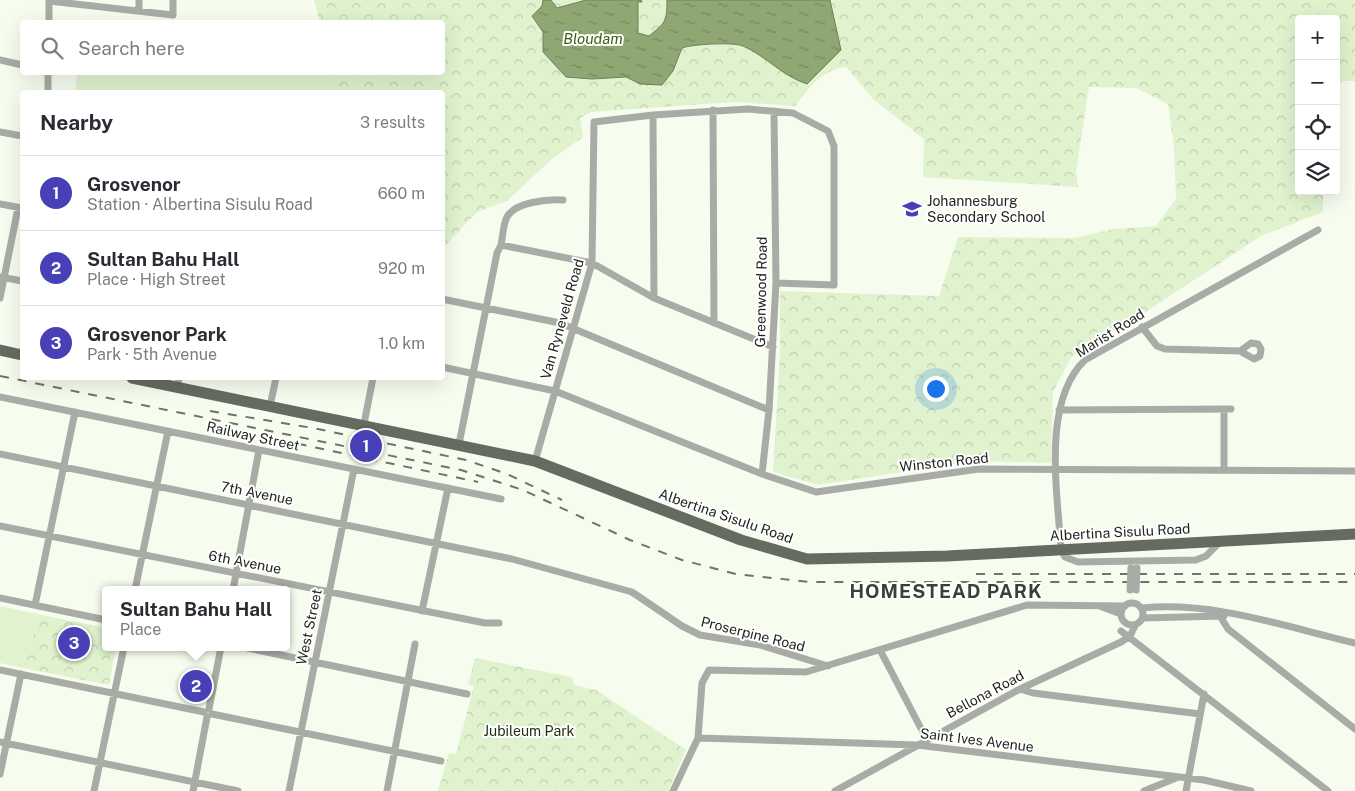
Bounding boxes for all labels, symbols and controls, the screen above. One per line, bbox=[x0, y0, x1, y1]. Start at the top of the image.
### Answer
map controls bbox=[1295, 15, 1340, 195]
button: + bbox=[1295, 15, 1340, 60]
search box bbox=[20, 20, 445, 75]
water label: Bloudam bbox=[563, 30, 623, 47]
icon: search bbox=[38, 34, 66, 62]
text: Search here bbox=[78, 37, 185, 59]
button: − bbox=[1295, 60, 1340, 105]
button: locate bbox=[1295, 105, 1340, 150]
text: Nearby bbox=[40, 110, 113, 135]
text: 3 results bbox=[360, 113, 425, 132]
button: layers bbox=[1295, 150, 1340, 195]
text: Grosvenor bbox=[87, 173, 181, 195]
text: 1 bbox=[53, 184, 59, 203]
text: 660 m bbox=[378, 184, 425, 203]
place label: Johannesburg Secondary School bbox=[927, 193, 1046, 225]
text: Station · Albertina Sisulu Road bbox=[87, 195, 313, 214]
school or university icon: Johannesburg Secondary School bbox=[901, 198, 923, 220]
street label: Greenwood Road bbox=[752, 236, 770, 348]
text: Sultan Bahu Hall bbox=[87, 248, 239, 270]
street label: Van Ryneveld Road bbox=[537, 257, 587, 381]
text: 2 bbox=[51, 259, 61, 278]
text: 920 m bbox=[378, 259, 425, 278]
text: Place · High Street bbox=[87, 270, 226, 289]
street label: Marist Road bbox=[1073, 306, 1147, 360]
text: Grosvenor Park bbox=[87, 323, 227, 345]
text: 3 bbox=[51, 334, 61, 353]
text: 1.0 km bbox=[378, 334, 425, 353]
text: Park · 5th Avenue bbox=[87, 345, 217, 364]
your location bbox=[923, 376, 949, 402]
street label: Railway Street bbox=[205, 418, 301, 454]
pin: 1 bbox=[350, 427, 382, 465]
street label: Winston Road bbox=[899, 449, 989, 475]
street label: 7th Avenue bbox=[219, 478, 295, 508]
street label: Albertina Sisulu Road bbox=[657, 486, 795, 546]
street label: Albertina Sisulu Road bbox=[1049, 520, 1191, 544]
street label: 6th Avenue bbox=[207, 547, 283, 577]
district label: HOMESTEAD PARK bbox=[849, 580, 1043, 602]
popup bbox=[102, 586, 290, 651]
street label: West Street bbox=[293, 588, 325, 666]
text: Sultan Bahu Hall bbox=[120, 598, 272, 620]
street label: Proserpine Road bbox=[699, 613, 807, 655]
text: Place bbox=[120, 620, 161, 639]
pin: 3 bbox=[58, 624, 90, 662]
pin: 2 bbox=[180, 667, 212, 705]
street label: Bellona Road bbox=[943, 667, 1027, 721]
park label: Jubileum Park bbox=[484, 723, 575, 739]
street label: Saint Ives Avenue bbox=[919, 725, 1035, 755]

